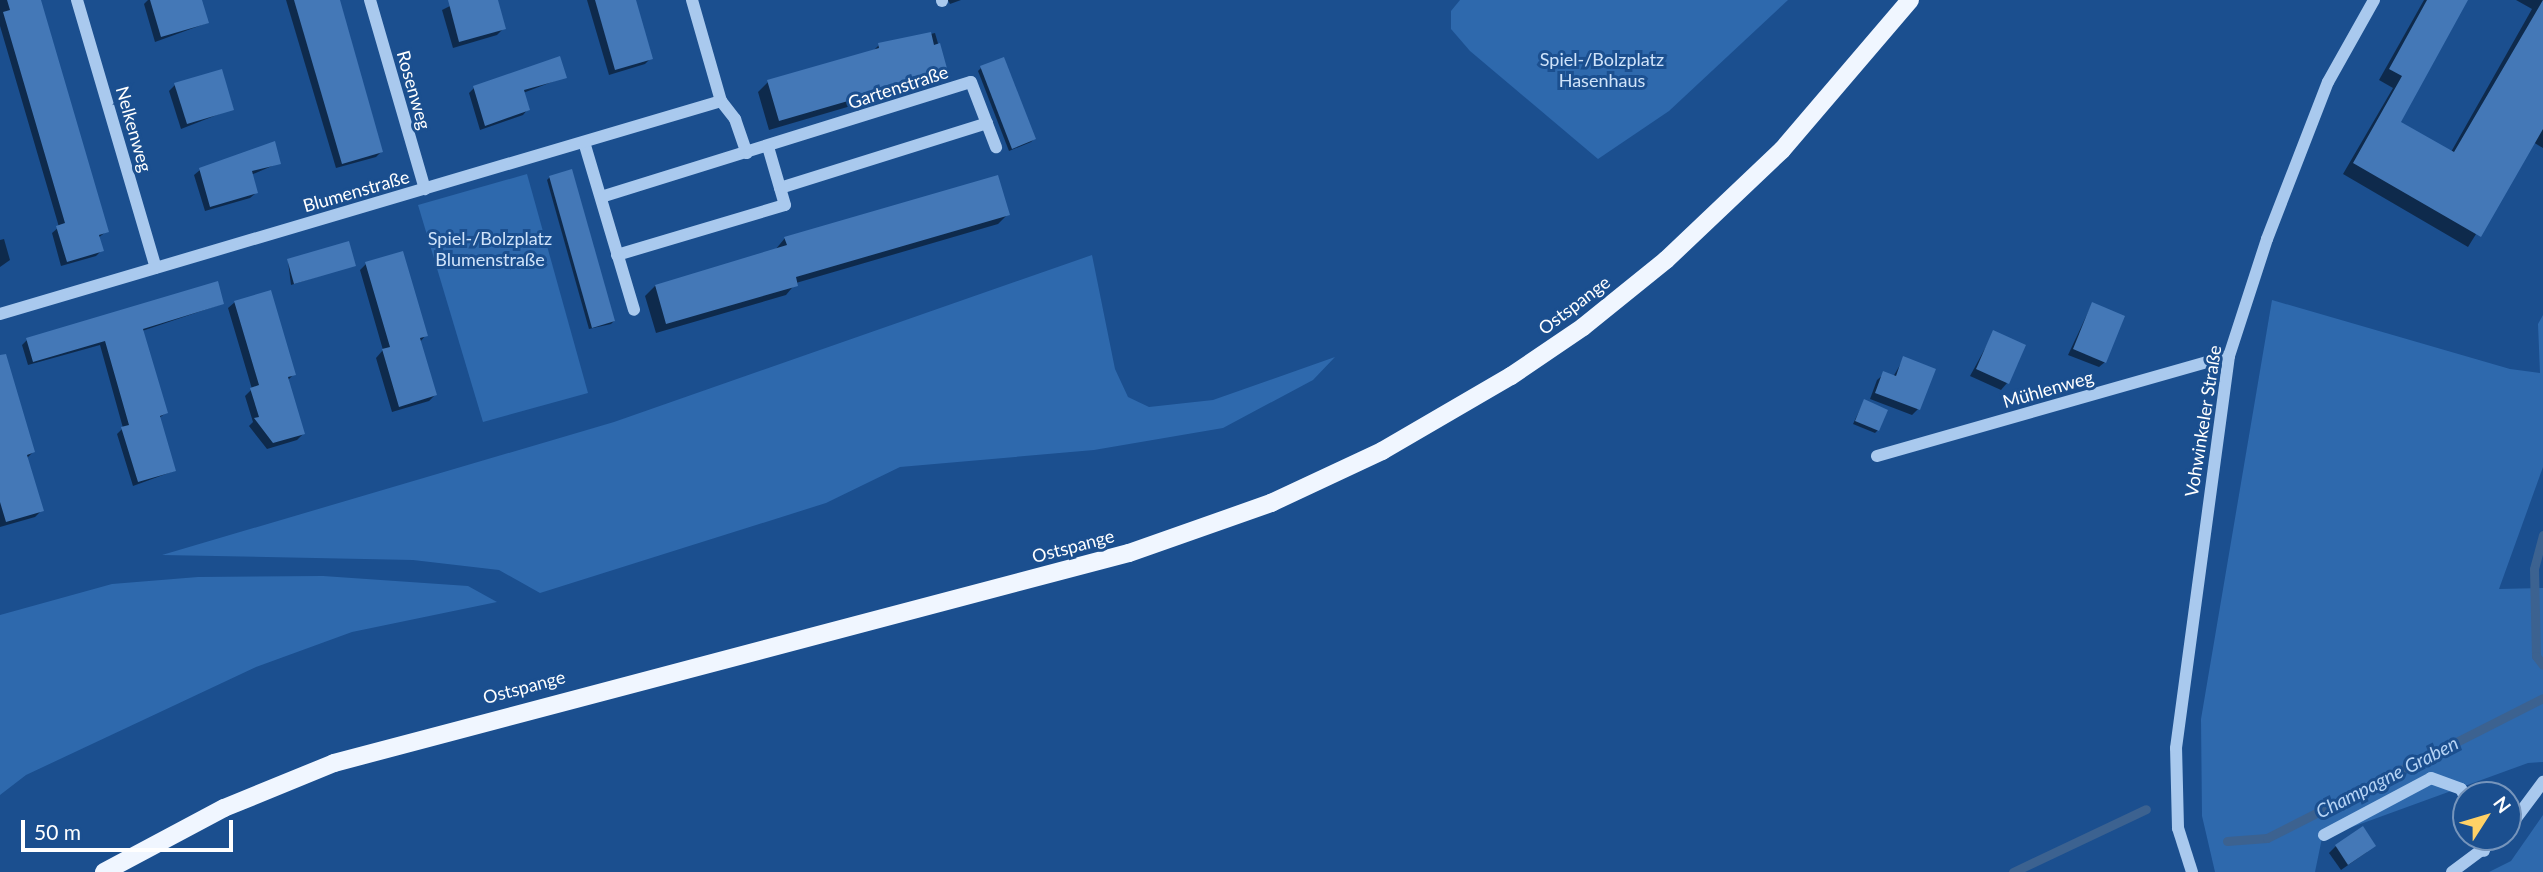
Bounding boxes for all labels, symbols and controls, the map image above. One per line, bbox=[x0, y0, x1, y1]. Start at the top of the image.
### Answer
street label: Rosenweg bbox=[392, 48, 436, 132]
park label: Spiel-/Bolzplatz Hasenhaus bbox=[1540, 49, 1664, 92]
street label: Gartenstraße bbox=[845, 61, 951, 113]
street label: Nelkenweg bbox=[111, 84, 157, 174]
street label: Blumenstraße bbox=[300, 166, 412, 216]
park label: Spiel-/Bolzplatz Blumenstraße bbox=[428, 228, 552, 270]
street label: Ostspange bbox=[1534, 271, 1614, 339]
street label: Vohwinkeler Straße bbox=[2180, 343, 2226, 499]
street label: Mühlenweg bbox=[2000, 366, 2096, 412]
street label: Ostspange bbox=[1030, 525, 1116, 567]
street label: Ostspange bbox=[481, 666, 567, 708]
water label: Champagne Graben bbox=[2312, 731, 2462, 823]
north arrow bbox=[2452, 781, 2522, 851]
text: N bbox=[2489, 791, 2516, 817]
scale bar bbox=[24, 806, 236, 850]
text: 50 m bbox=[34, 819, 81, 844]

